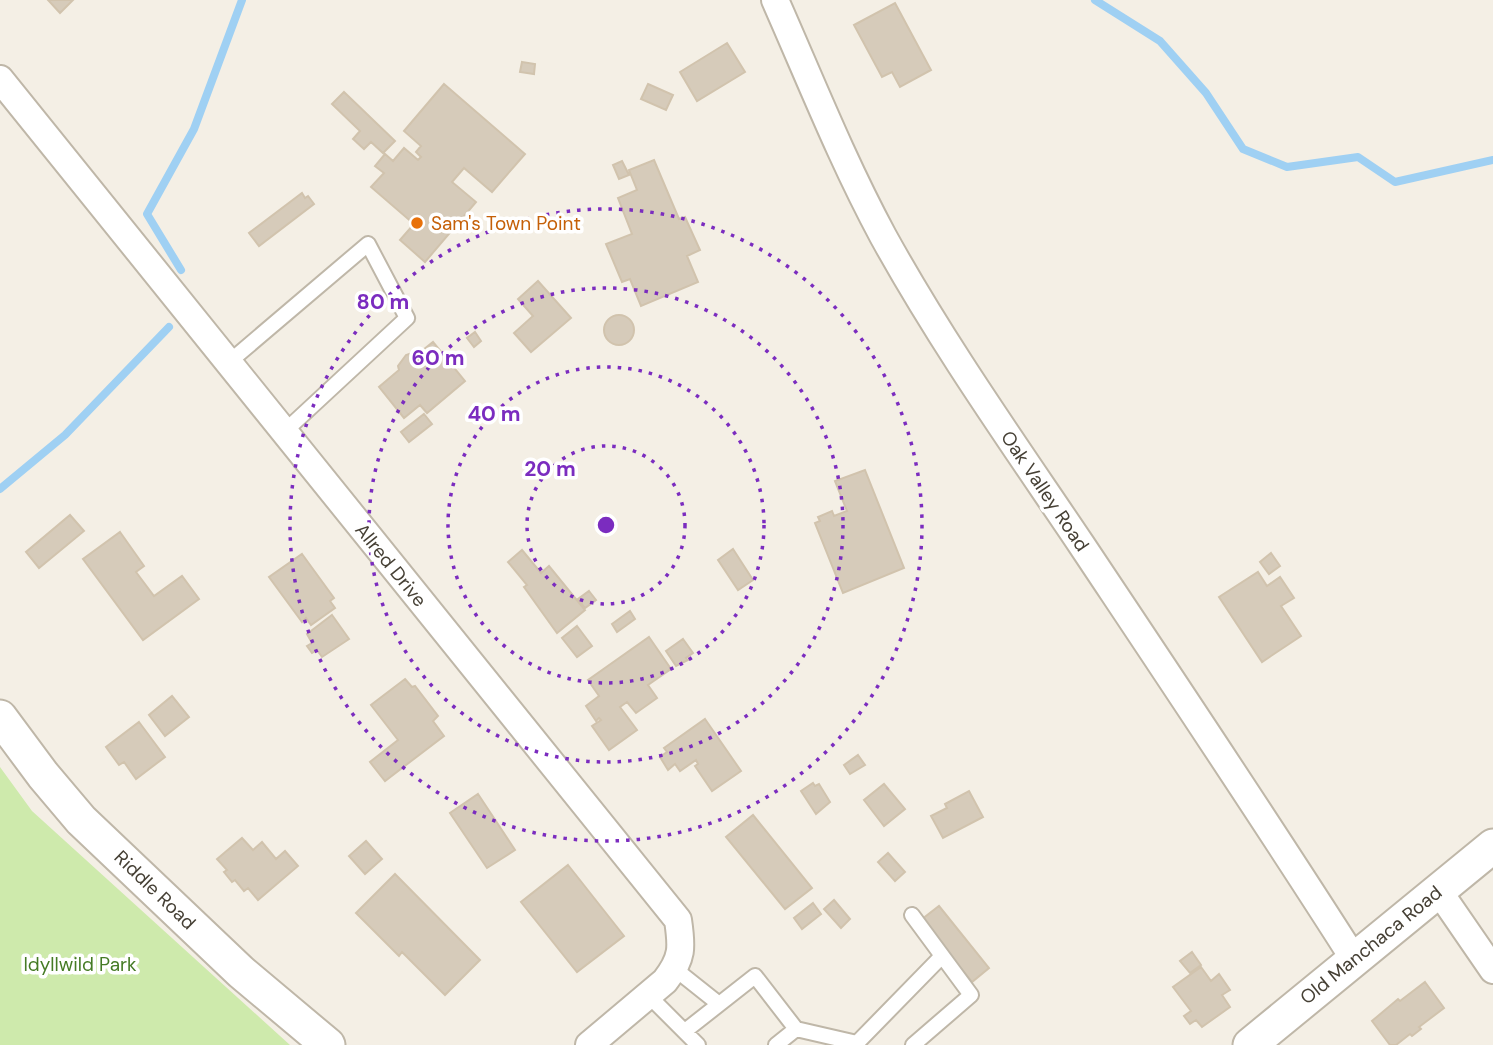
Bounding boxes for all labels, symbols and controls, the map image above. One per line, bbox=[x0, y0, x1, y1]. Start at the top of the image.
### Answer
place label: Sam's Town Point bbox=[431, 211, 581, 236]
marker: Sam's Town Point bbox=[409, 215, 425, 231]
text: 80 m bbox=[357, 288, 409, 316]
text: 60 m bbox=[412, 344, 464, 372]
text: 40 m bbox=[467, 400, 521, 428]
street label: Oak Valley Road bbox=[995, 426, 1095, 556]
text: 20 m bbox=[524, 455, 576, 483]
centre of rings bbox=[594, 513, 618, 537]
street label: Allred Drive bbox=[350, 518, 432, 612]
street label: Riddle Road bbox=[109, 845, 201, 935]
street label: Old Manchaca Road bbox=[1295, 880, 1447, 1010]
park label: Idyllwild Park bbox=[23, 952, 137, 977]

